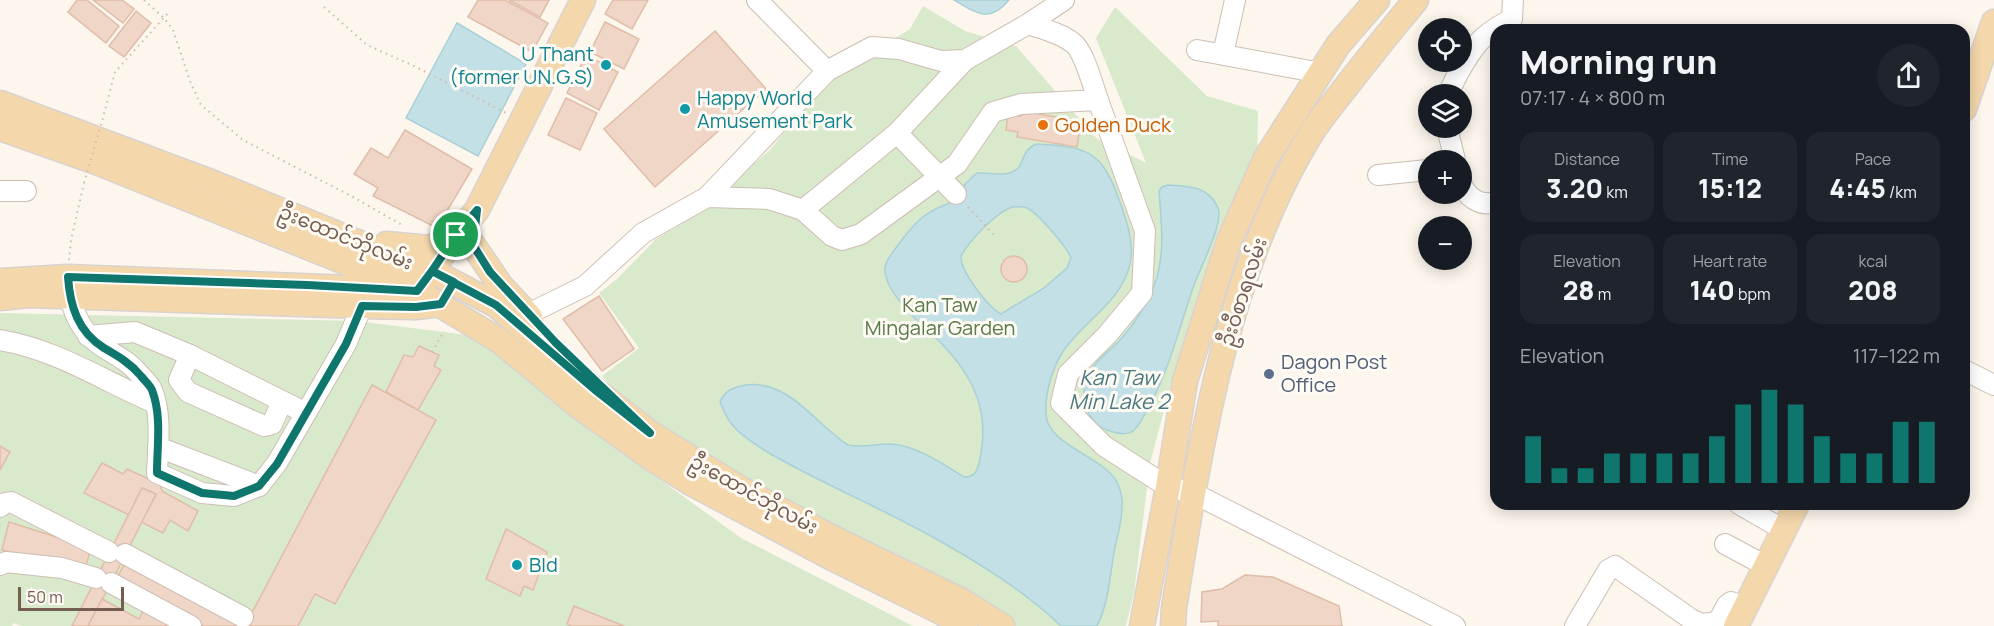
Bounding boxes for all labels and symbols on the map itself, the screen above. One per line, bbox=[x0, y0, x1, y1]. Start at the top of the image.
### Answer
place label: U Thant (former UN.G.S) bbox=[449, 40, 594, 90]
marker: U Thant (former UN.G.S) bbox=[599, 58, 613, 72]
place label: Happy World Amusement Park bbox=[697, 84, 854, 134]
marker: Happy World Amusement Park bbox=[678, 102, 692, 116]
place label: Golden Duck bbox=[1055, 111, 1172, 138]
marker: Golden Duck bbox=[1036, 118, 1050, 132]
street label: ဦးထောင်ဘိုလမ်း bbox=[274, 197, 417, 279]
pin bbox=[430, 209, 481, 260]
street label: ဦးဝီစာရလမ်း bbox=[1212, 234, 1276, 351]
park label: Kan Taw Mingalar Garden bbox=[865, 291, 1015, 341]
place label: Dagon Post Office bbox=[1281, 348, 1387, 398]
water label: Kan Taw Min Lake 2 bbox=[1069, 363, 1171, 415]
marker: Dagon Post Office bbox=[1262, 367, 1276, 381]
street label: ဦးထောင်ဘိုလမ်း bbox=[683, 447, 823, 543]
place label: Bld bbox=[529, 551, 558, 578]
marker: Bld bbox=[510, 558, 524, 572]
scale bar bbox=[18, 584, 124, 612]

